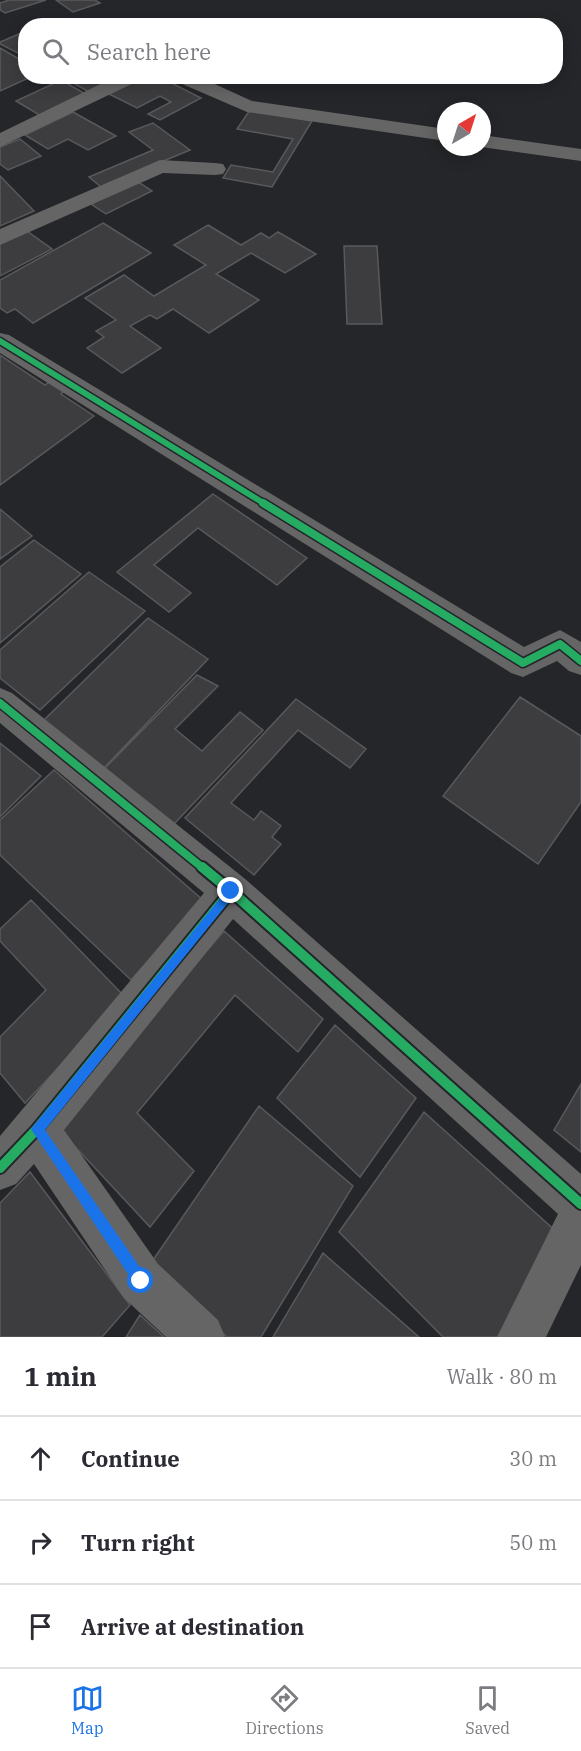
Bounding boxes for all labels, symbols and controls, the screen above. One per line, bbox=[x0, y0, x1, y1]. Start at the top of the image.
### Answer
search box bbox=[18, 18, 563, 84]
icon: search bbox=[39, 35, 72, 68]
text: Search here bbox=[87, 37, 211, 66]
north arrow bbox=[437, 102, 491, 156]
route end bbox=[217, 877, 243, 903]
route start bbox=[127, 1267, 153, 1293]
text: 1 min bbox=[24, 1359, 97, 1393]
text: Walk · 80 m bbox=[447, 1363, 557, 1390]
icon: ahead bbox=[24, 1442, 57, 1475]
text: Continue bbox=[81, 1444, 180, 1473]
text: 30 m bbox=[509, 1445, 557, 1472]
icon: right bbox=[24, 1526, 57, 1559]
text: Turn right bbox=[81, 1528, 195, 1557]
text: 50 m bbox=[509, 1529, 557, 1556]
icon: arrive bbox=[24, 1610, 57, 1643]
text: Arrive at destination bbox=[81, 1612, 304, 1641]
tab: Map bbox=[71, 1682, 104, 1738]
tab: Directions bbox=[246, 1682, 324, 1738]
tab: Saved bbox=[465, 1682, 510, 1738]

